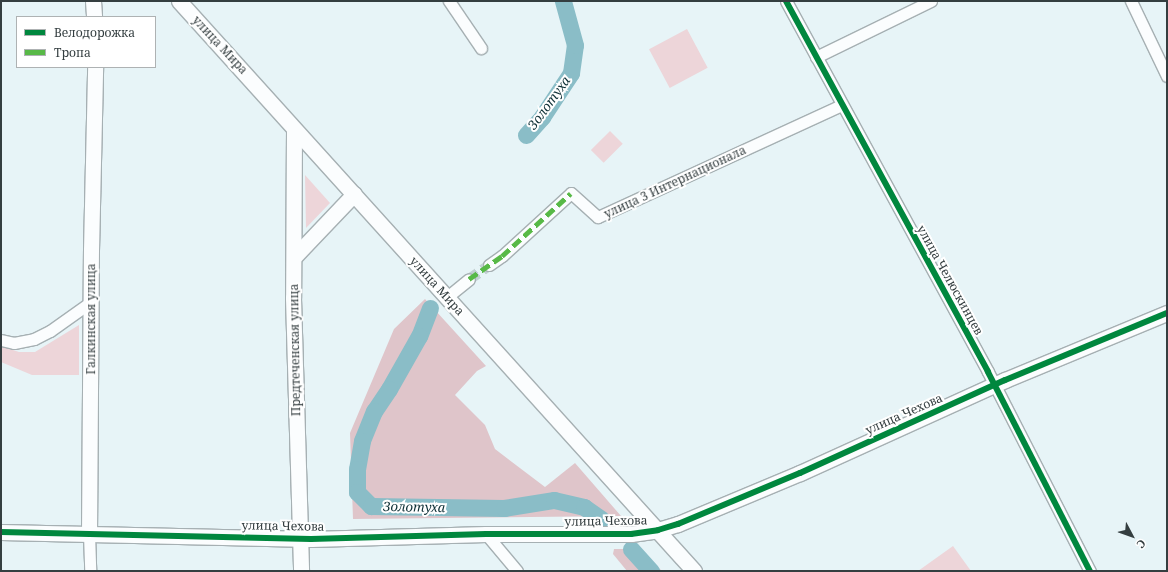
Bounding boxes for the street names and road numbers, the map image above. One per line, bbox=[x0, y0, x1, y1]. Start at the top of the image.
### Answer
street label: улица Мира bbox=[189, 13, 251, 77]
street label: улица 3 Интернационала bbox=[602, 143, 748, 221]
street label: улица Челюскинцев bbox=[914, 223, 986, 337]
street label: улица Мира bbox=[407, 254, 467, 318]
street label: Галкинская улица bbox=[84, 263, 98, 375]
street label: Предтеченская улица bbox=[287, 284, 303, 416]
street label: улица Чехова bbox=[863, 391, 945, 437]
street label: улица Чехова bbox=[564, 513, 648, 529]
street label: улица Чехова bbox=[241, 518, 325, 534]

